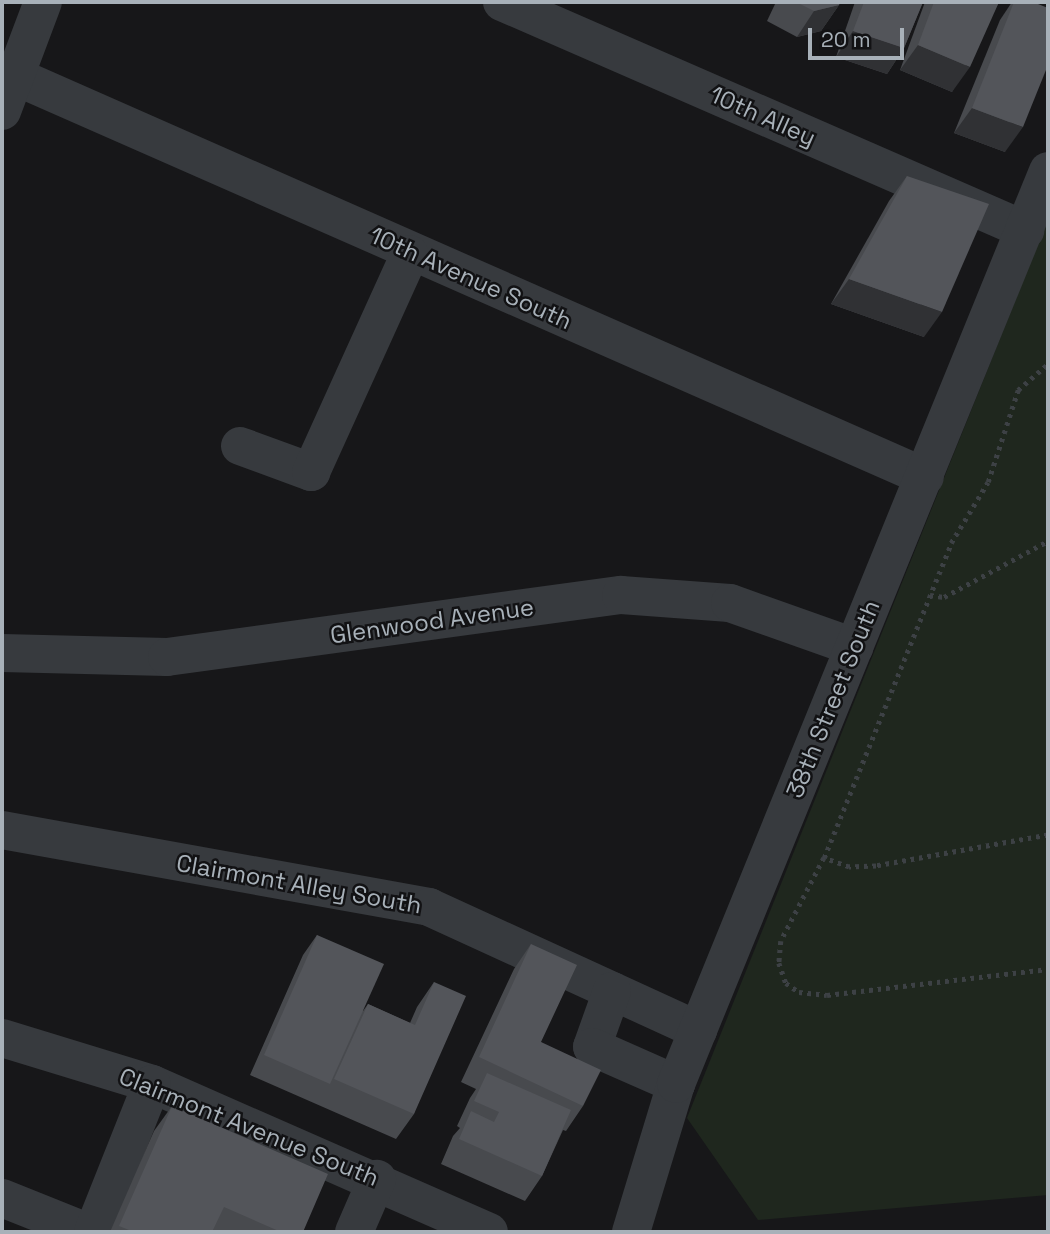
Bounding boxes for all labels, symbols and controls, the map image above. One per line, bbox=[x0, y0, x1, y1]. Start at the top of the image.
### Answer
scale bar bbox=[812, 14, 908, 58]
text: 20 m bbox=[821, 26, 871, 53]
street label: 10th Alley bbox=[705, 80, 821, 152]
street label: 10th Avenue South bbox=[365, 220, 577, 336]
street label: Glenwood Avenue bbox=[328, 592, 536, 650]
street label: 38th Street South bbox=[780, 596, 886, 802]
street label: Clairmont Alley South bbox=[174, 848, 424, 920]
street label: Clairmont Avenue South bbox=[115, 1062, 383, 1192]

